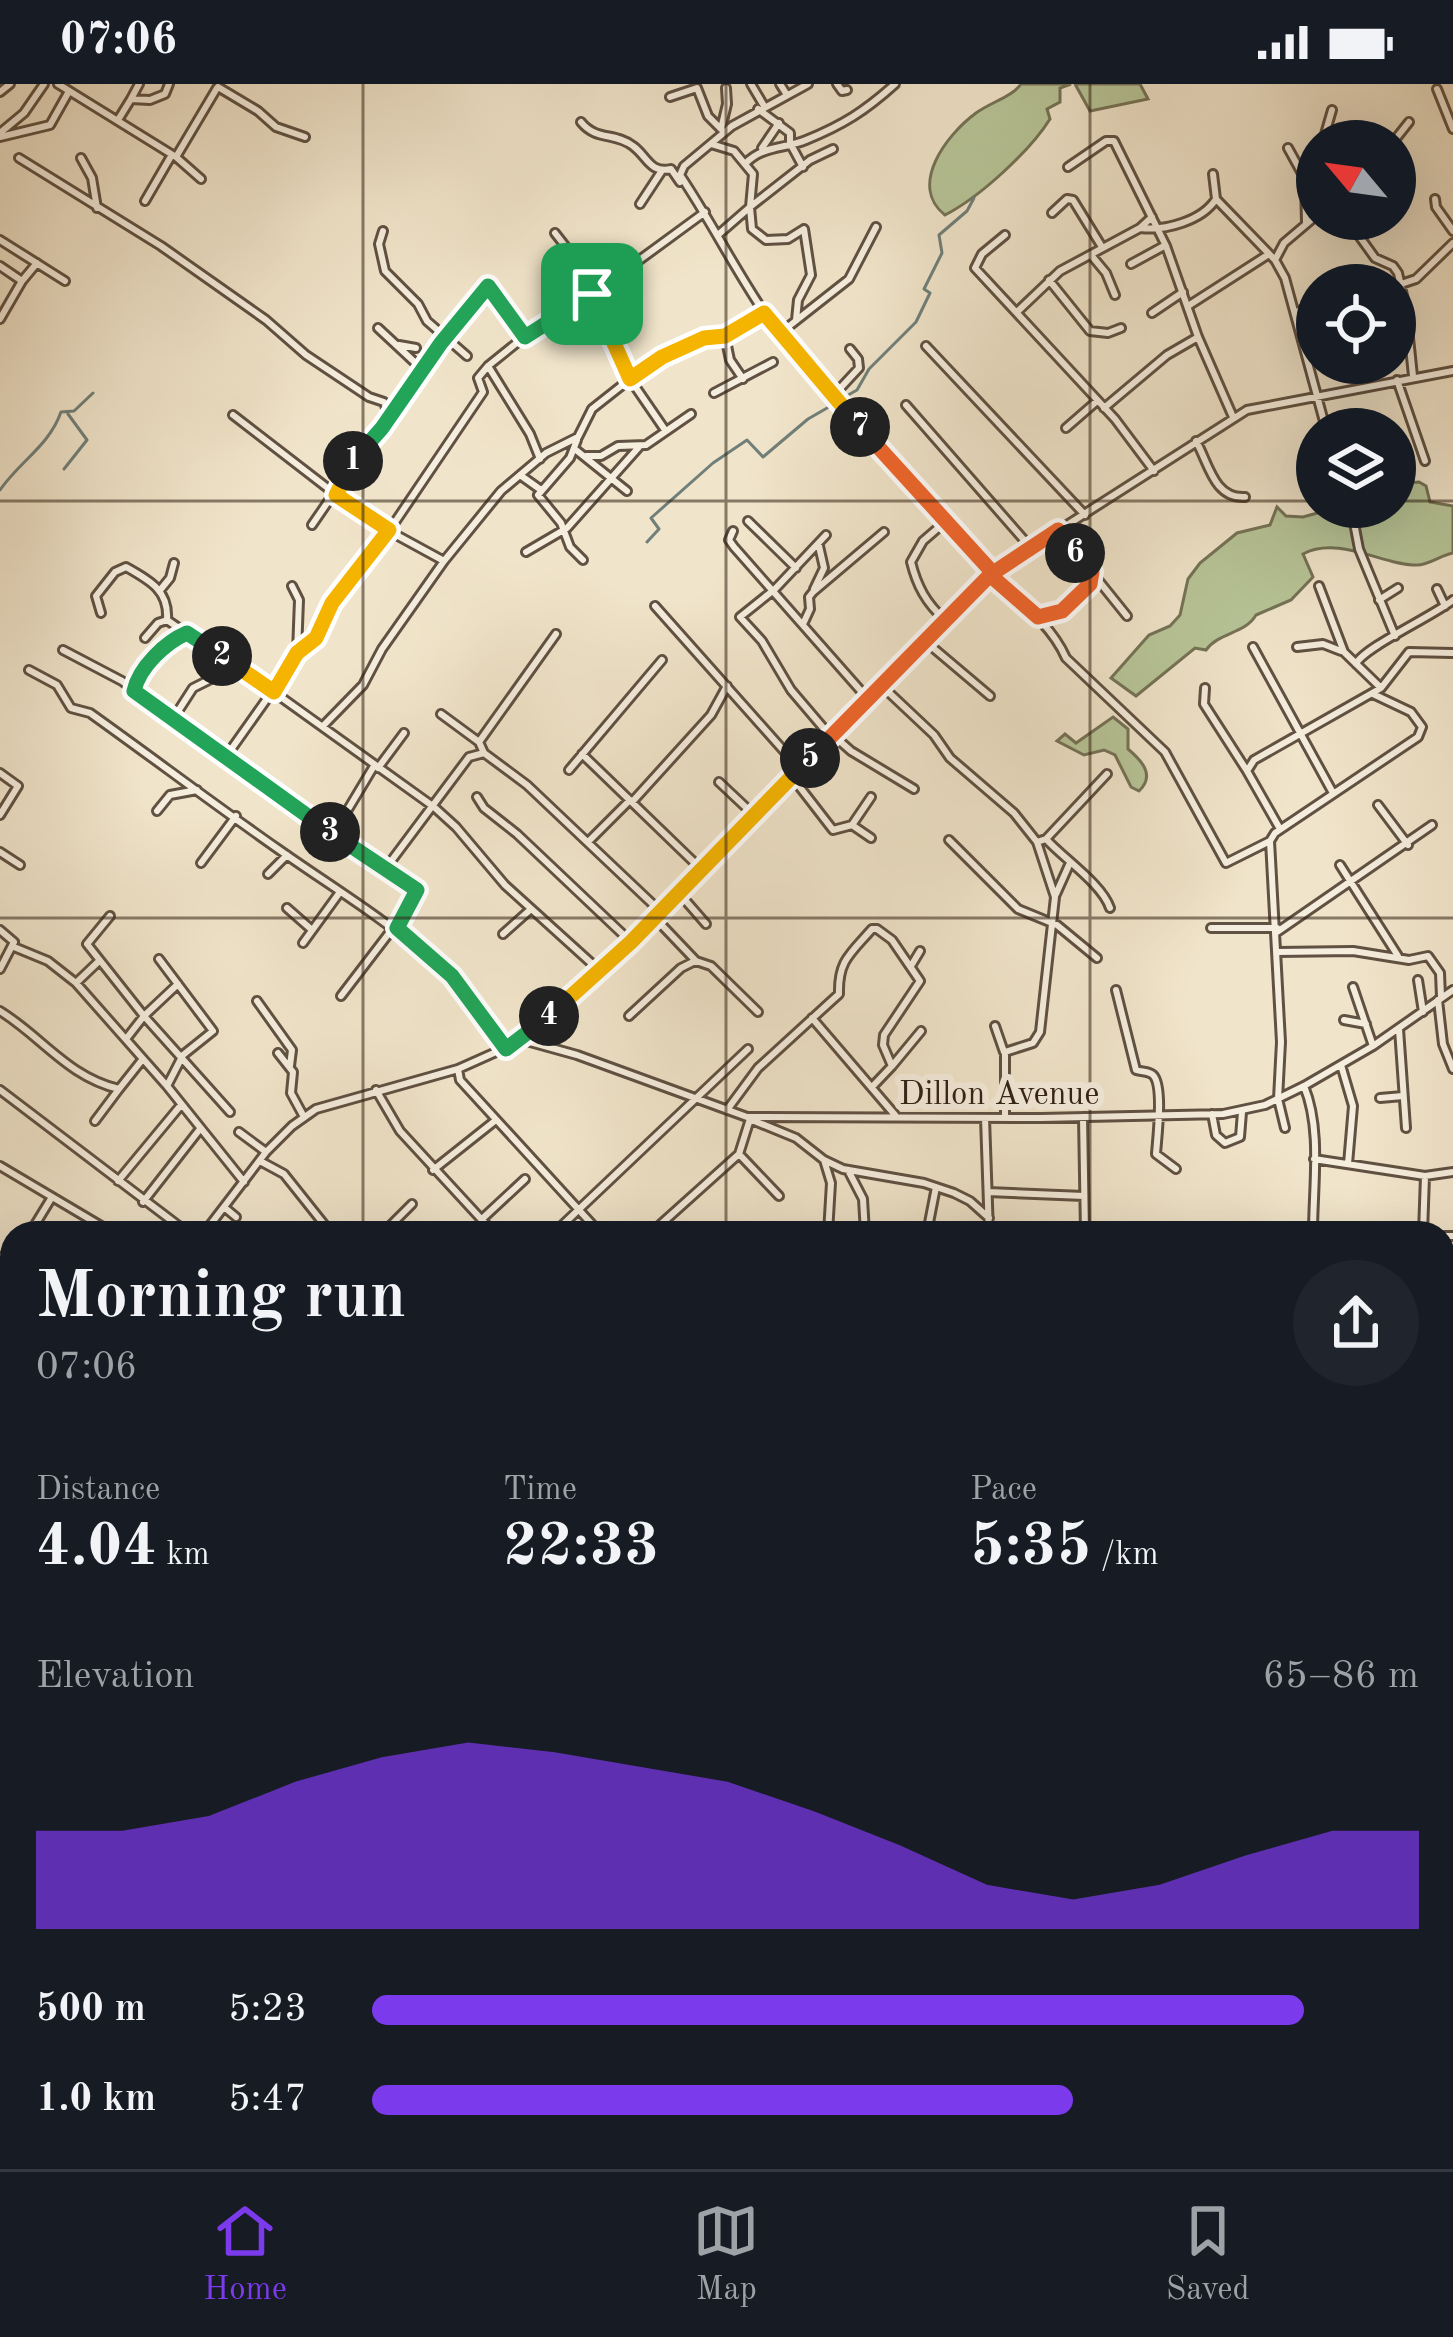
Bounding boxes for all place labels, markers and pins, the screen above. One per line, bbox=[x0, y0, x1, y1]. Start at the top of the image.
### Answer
pin bbox=[541, 243, 643, 345]
pin: 7 bbox=[830, 397, 890, 457]
pin: 1 bbox=[323, 431, 383, 491]
pin: 6 bbox=[1045, 523, 1105, 583]
pin: 2 bbox=[192, 626, 252, 686]
pin: 5 bbox=[780, 728, 840, 788]
pin: 3 bbox=[300, 802, 360, 862]
pin: 4 bbox=[519, 986, 579, 1046]

